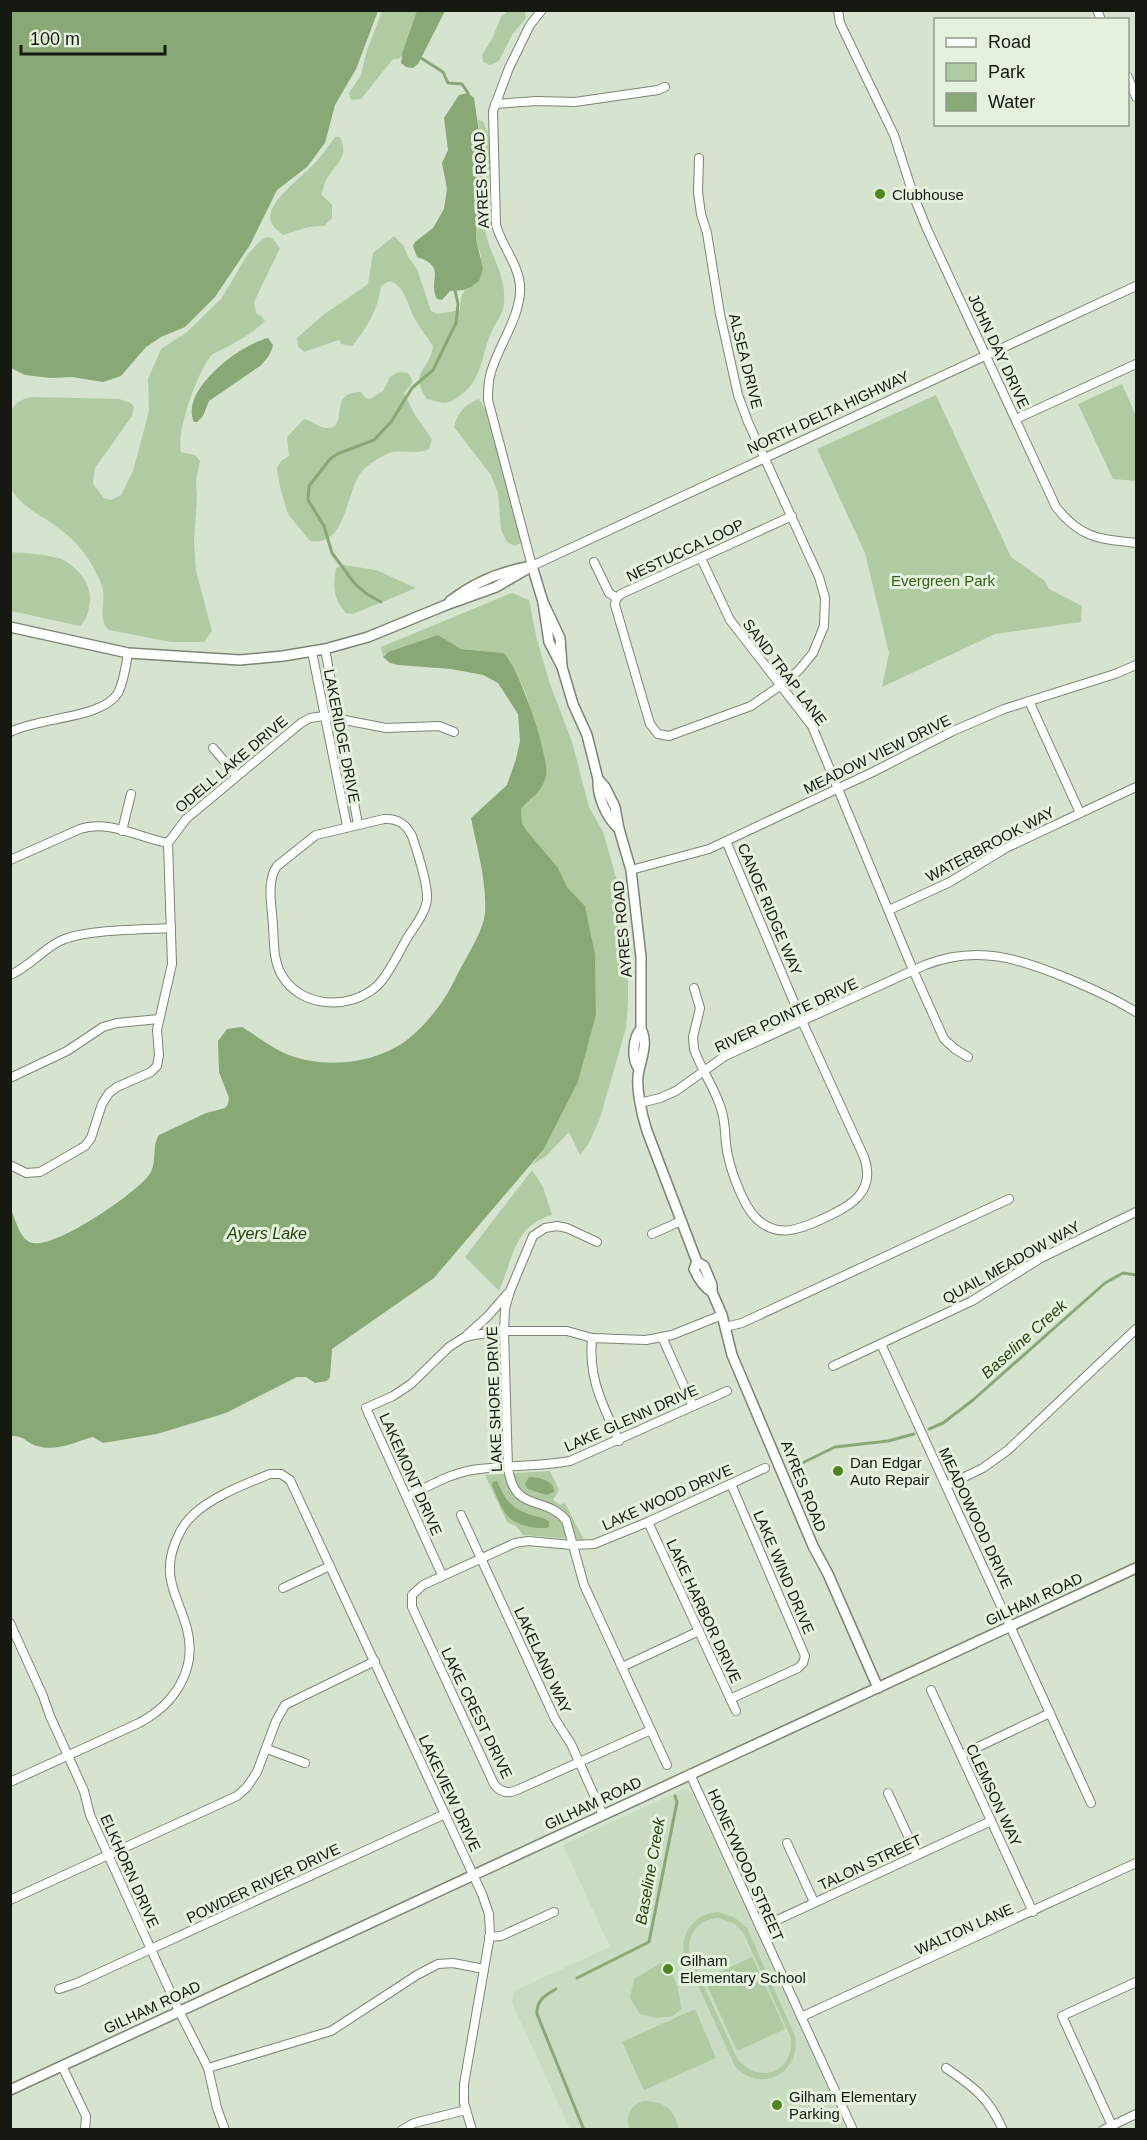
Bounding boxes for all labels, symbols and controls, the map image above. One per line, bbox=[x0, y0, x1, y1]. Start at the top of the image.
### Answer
scale bar bbox=[21, 18, 165, 56]
legend bbox=[934, 18, 1129, 126]
text: 100 m bbox=[30, 29, 80, 49]
text: Road bbox=[988, 32, 1031, 52]
text: Park bbox=[988, 62, 1026, 82]
text: Water bbox=[988, 92, 1035, 112]
street label: AYRES ROAD bbox=[470, 131, 492, 229]
place label: Clubhouse bbox=[892, 186, 964, 203]
marker: Clubhouse bbox=[873, 187, 887, 201]
street label: JOHN DAY DRIVE bbox=[965, 291, 1033, 411]
street label: ALSEA DRIVE bbox=[726, 312, 766, 410]
street label: NORTH DELTA HIGHWAY bbox=[744, 367, 912, 457]
street label: NESTUCCA LOOP bbox=[624, 515, 746, 585]
park label: Evergreen Park bbox=[891, 572, 996, 589]
street label: SAND TRAP LANE bbox=[739, 616, 831, 728]
street label: LAKERIDGE DRIVE bbox=[321, 668, 363, 804]
street label: MEADOW VIEW DRIVE bbox=[801, 711, 953, 797]
street label: ODELL LAKE DRIVE bbox=[171, 712, 291, 816]
street label: WATERBROOK WAY bbox=[923, 803, 1057, 885]
street label: CANOE RIDGE WAY bbox=[734, 840, 806, 978]
street label: AYRES ROAD bbox=[609, 880, 635, 978]
street label: RIVER POINTE DRIVE bbox=[712, 974, 860, 1056]
street label: QUAIL MEADOW WAY bbox=[939, 1217, 1083, 1307]
water label: Ayers Lake bbox=[226, 1225, 307, 1242]
water label: Baseline Creek bbox=[978, 1296, 1071, 1382]
street label: LAKE SHORE DRIVE bbox=[483, 1326, 505, 1472]
street label: LAKE GLENN DRIVE bbox=[562, 1381, 700, 1455]
street label: LAKEMONT DRIVE bbox=[376, 1410, 446, 1538]
street label: AYRES ROAD bbox=[778, 1438, 830, 1534]
street label: MEADOWOOD DRIVE bbox=[936, 1445, 1016, 1591]
place label: Dan Edgar Auto Repair bbox=[850, 1454, 929, 1488]
street label: LAKE WOOD DRIVE bbox=[599, 1461, 735, 1533]
marker: Dan Edgar Auto Repair bbox=[831, 1464, 845, 1478]
street label: LAKE WIND DRIVE bbox=[750, 1508, 818, 1636]
street label: LAKE HARBOR DRIVE bbox=[663, 1536, 745, 1686]
street label: GILHAM ROAD bbox=[983, 1569, 1085, 1629]
street label: LAKELAND WAY bbox=[511, 1604, 575, 1716]
street label: LAKE CREST DRIVE bbox=[438, 1645, 516, 1781]
street label: LAKEVIEW DRIVE bbox=[416, 1732, 484, 1854]
street label: CLEMSON WAY bbox=[963, 1741, 1025, 1849]
street label: GILHAM ROAD bbox=[542, 1773, 644, 1833]
street label: HONEYWOOD STREET bbox=[705, 1786, 787, 1944]
street label: ELKHORN DRIVE bbox=[97, 1812, 163, 1930]
water label: Baseline Creek bbox=[632, 1815, 668, 1926]
street label: TALON STREET bbox=[816, 1831, 924, 1893]
street label: POWDER RIVER DRIVE bbox=[183, 1840, 343, 1926]
street label: WALTON LANE bbox=[912, 1900, 1016, 1958]
place label: Gilham Elementary School bbox=[680, 1952, 806, 1986]
marker: Gilham Elementary School bbox=[661, 1962, 675, 1976]
street label: GILHAM ROAD bbox=[101, 1977, 203, 2037]
place label: Gilham Elementary Parking bbox=[789, 2088, 917, 2122]
marker: Gilham Elementary Parking bbox=[770, 2098, 784, 2112]

